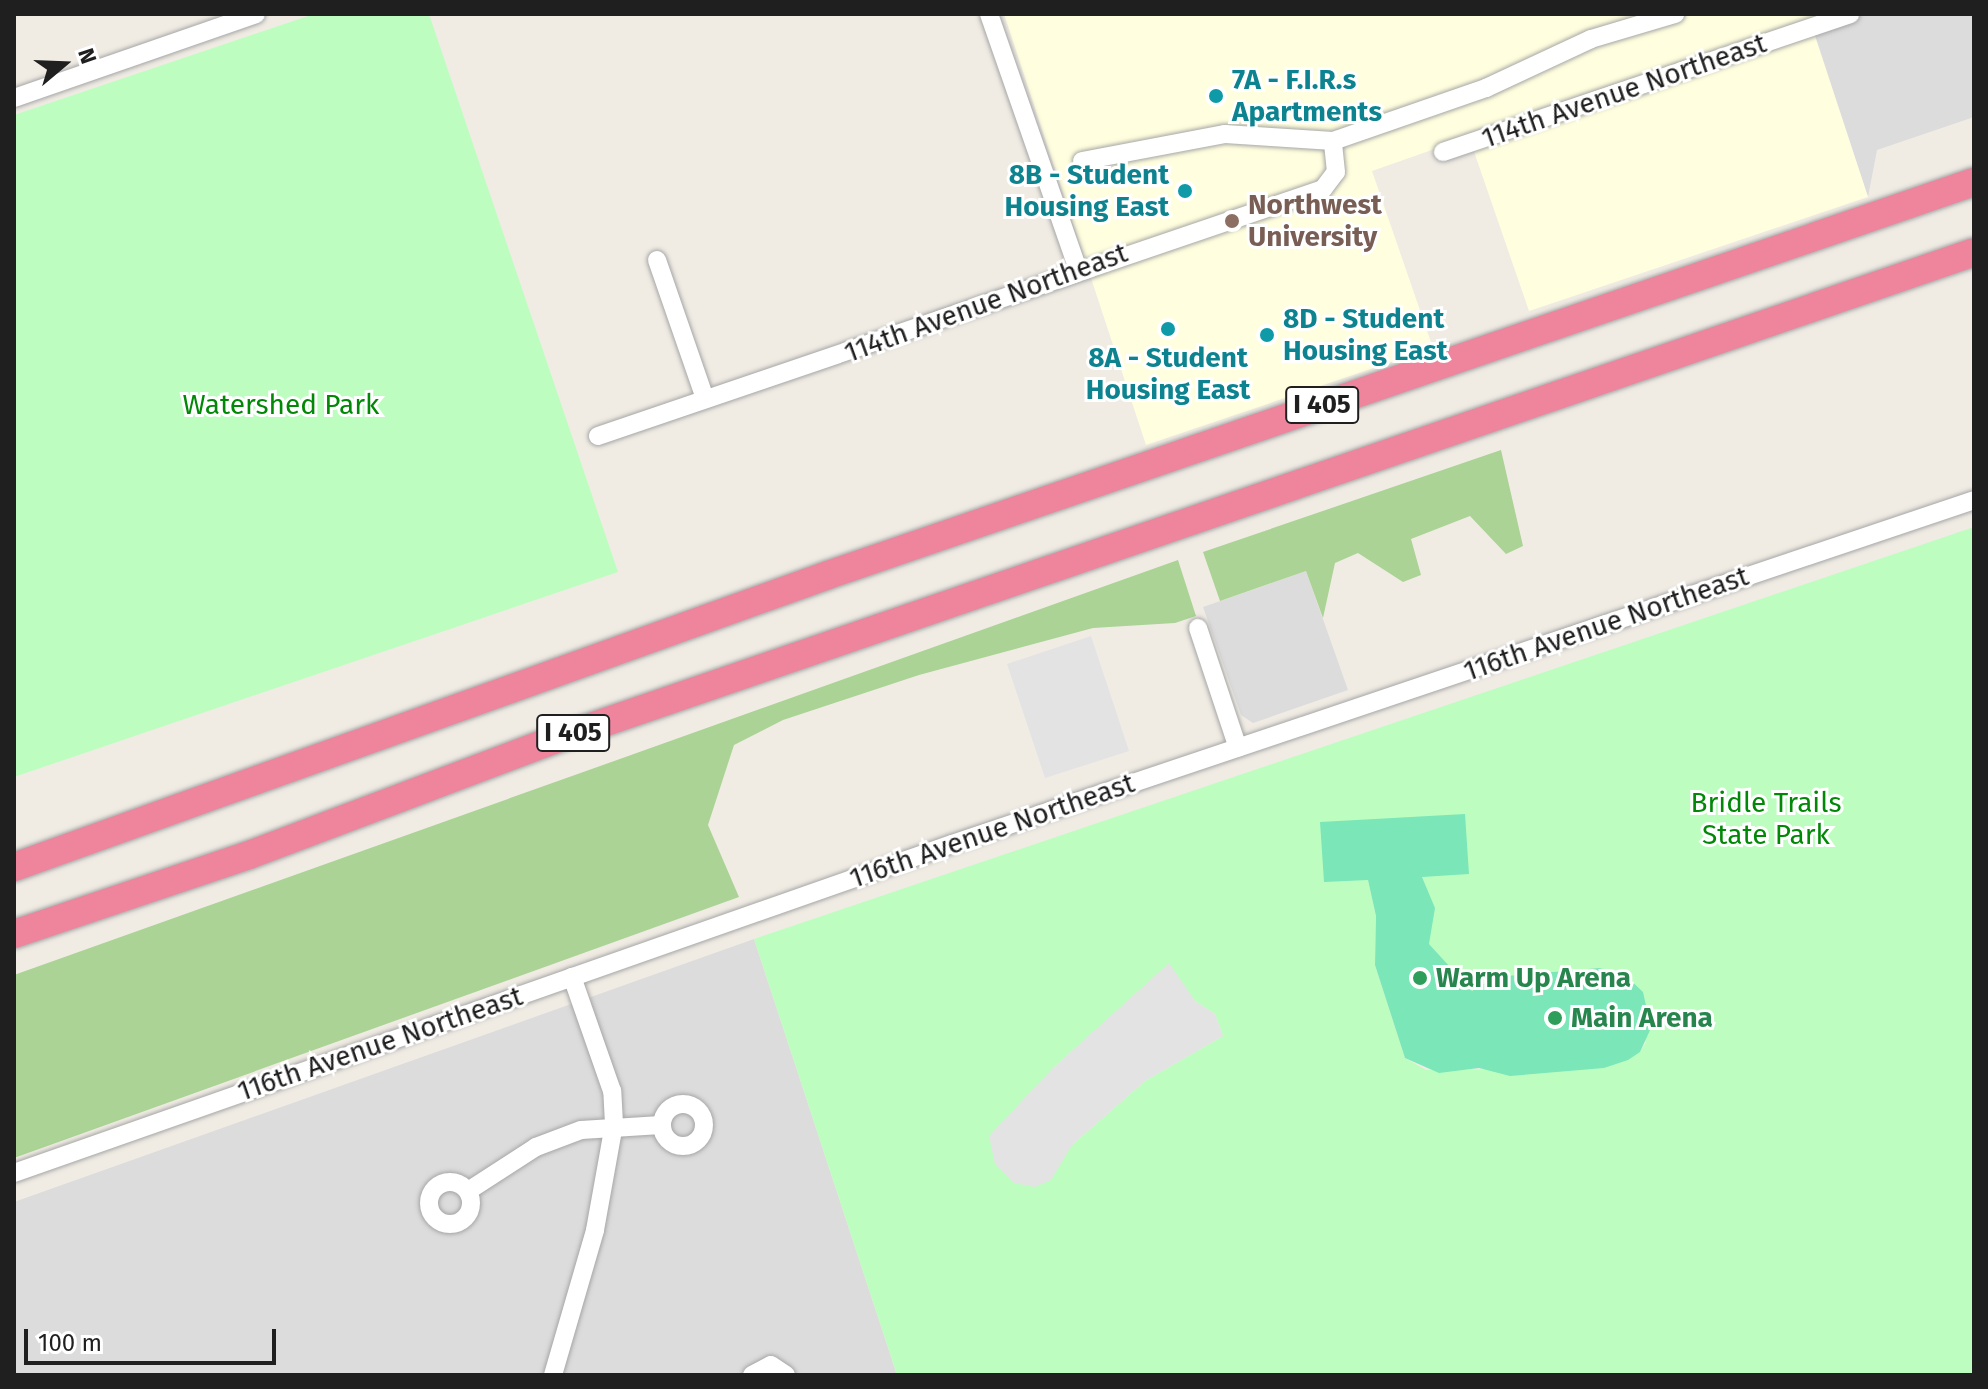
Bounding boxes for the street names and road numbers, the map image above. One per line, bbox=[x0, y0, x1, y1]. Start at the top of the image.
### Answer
street label: 114th Avenue Northeast bbox=[1477, 26, 1771, 156]
street label: 114th Avenue Northeast bbox=[840, 236, 1132, 370]
road number: I 405 bbox=[1284, 383, 1360, 427]
street label: 116th Avenue Northeast bbox=[1459, 559, 1753, 689]
road number: I 405 bbox=[535, 711, 611, 755]
street label: 116th Avenue Northeast bbox=[845, 766, 1139, 896]
street label: 116th Avenue Northeast bbox=[233, 979, 527, 1109]

